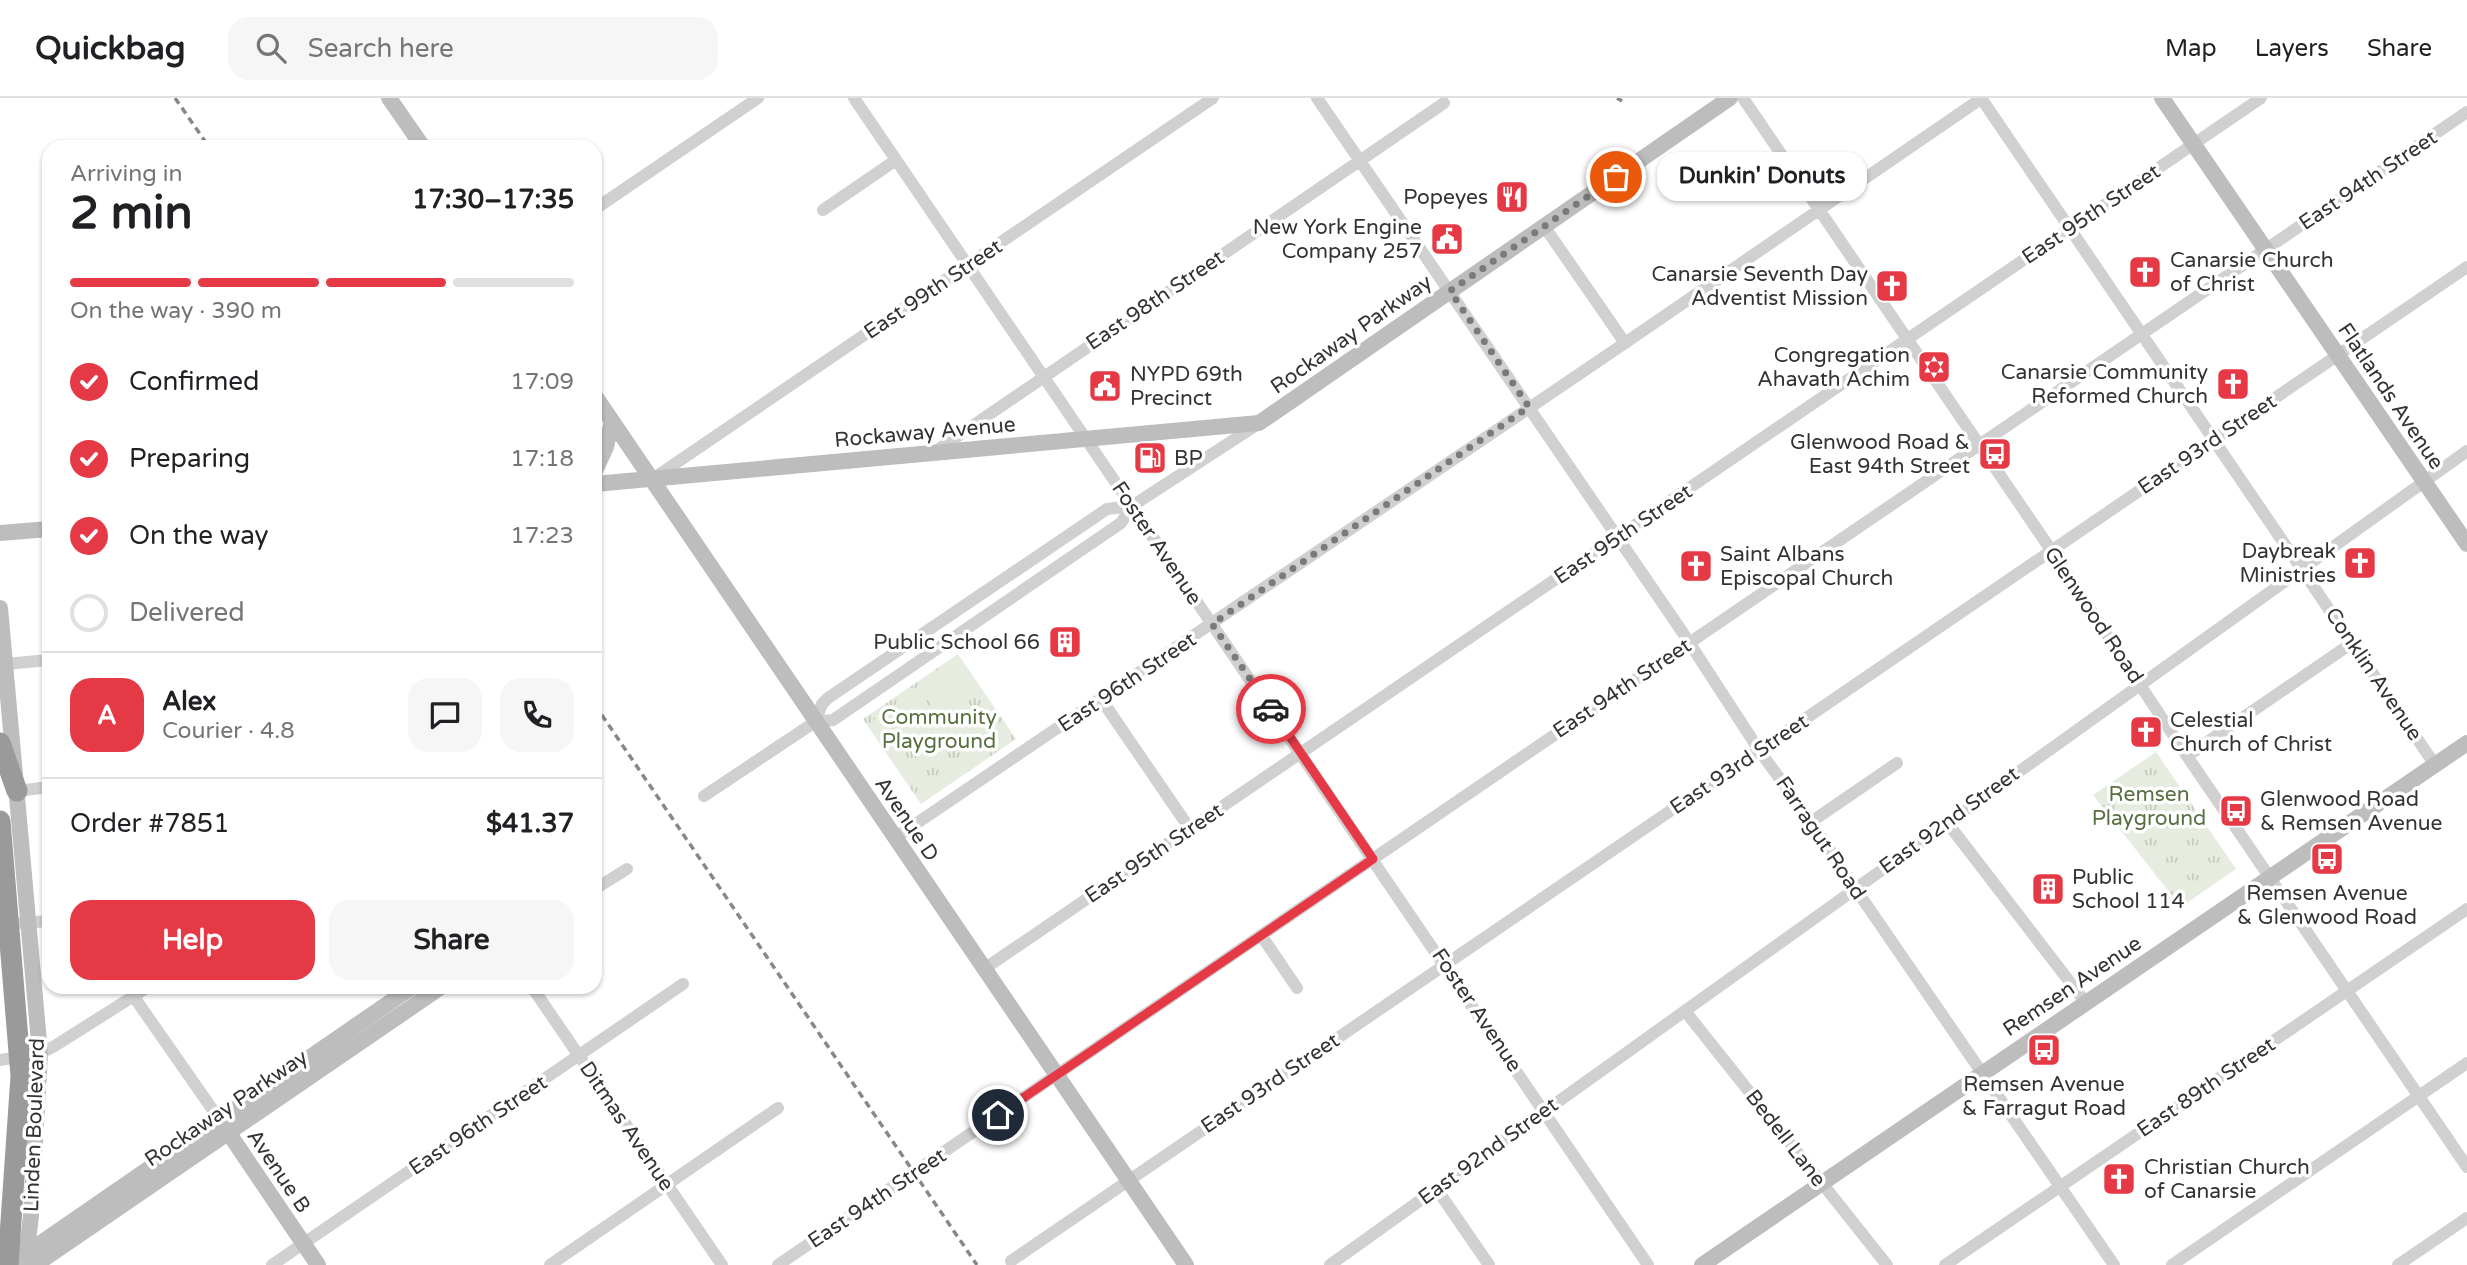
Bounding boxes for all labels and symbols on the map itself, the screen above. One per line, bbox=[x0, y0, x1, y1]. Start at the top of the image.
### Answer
street label: East 94th Street bbox=[2294, 125, 2442, 236]
pin bbox=[1586, 147, 1646, 207]
callout: Dunkin' Donuts bbox=[1658, 153, 1868, 202]
street label: East 95th Street bbox=[2017, 159, 2165, 270]
restaurant icon: Popeyes bbox=[1493, 178, 1531, 216]
place label: Popeyes bbox=[1403, 185, 1488, 210]
place label: New York Engine Company 257 bbox=[1253, 215, 1422, 264]
public building icon: New York Engine Company 257 bbox=[1428, 220, 1466, 258]
street label: East 99th Street bbox=[859, 234, 1007, 345]
street label: East 98th Street bbox=[1081, 245, 1229, 356]
place label: Canarsie Church of Christ bbox=[2170, 248, 2333, 297]
church icon: Canarsie Church of Christ bbox=[2126, 253, 2164, 291]
place label: Canarsie Seventh Day Adventist Mission bbox=[1651, 262, 1868, 311]
church icon: Canarsie Seventh Day Adventist Mission bbox=[1873, 267, 1911, 305]
street label: Rockaway Parkway bbox=[1266, 269, 1437, 399]
street label: Flatlands Avenue bbox=[2332, 318, 2449, 474]
place label: Congregation Ahavath Achim bbox=[1757, 343, 1910, 392]
synagogue icon: Congregation Ahavath Achim bbox=[1915, 348, 1953, 386]
place label: Canarsie Community Reformed Church bbox=[2001, 360, 2208, 409]
place label: NYPD 69th Precinct bbox=[1130, 362, 1243, 411]
church icon: Canarsie Community Reformed Church bbox=[2214, 365, 2252, 403]
public building icon: NYPD 69th Precinct bbox=[1086, 367, 1124, 405]
street label: East 93rd Street bbox=[2133, 389, 2281, 500]
street label: Rockaway Avenue bbox=[833, 412, 1017, 453]
place label: Glenwood Road & East 94th Street bbox=[1790, 430, 1970, 479]
bus stop icon: Glenwood Road & East 94th Street bbox=[1976, 435, 2014, 473]
fuel station icon: BP bbox=[1131, 439, 1169, 477]
place label: BP bbox=[1174, 446, 1203, 471]
street label: Foster Avenue bbox=[1106, 477, 1207, 610]
street label: East 95th Street bbox=[1549, 479, 1697, 590]
place label: Daybreak Ministries bbox=[2239, 539, 2336, 588]
place label: Saint Albans Episcopal Church bbox=[1720, 542, 1893, 591]
street label: Glenwood Road bbox=[2039, 542, 2148, 688]
church icon: Daybreak Ministries bbox=[2341, 544, 2379, 582]
church icon: Saint Albans Episcopal Church bbox=[1677, 547, 1715, 585]
street label: Conklin Avenue bbox=[2320, 603, 2427, 746]
building icon: Public School 66 bbox=[1046, 623, 1084, 661]
street label: East 96th Street bbox=[1053, 627, 1201, 738]
place label: Public School 66 bbox=[873, 630, 1040, 655]
street label: East 94th Street bbox=[1548, 633, 1696, 744]
courier bbox=[1236, 674, 1306, 744]
park label: Community Playground bbox=[881, 705, 997, 754]
place label: Celestial Church of Christ bbox=[2170, 708, 2332, 757]
street label: East 93rd Street bbox=[1665, 709, 1813, 820]
church icon: Celestial Church of Christ bbox=[2127, 713, 2165, 751]
street label: East 92nd Street bbox=[1875, 761, 2024, 879]
street label: Avenue D bbox=[869, 772, 944, 866]
street label: Farragut Road bbox=[1770, 772, 1871, 905]
park label: Remsen Playground bbox=[2092, 782, 2206, 831]
place label: Glenwood Road & Remsen Avenue bbox=[2260, 787, 2442, 836]
bus stop icon: Glenwood Road & Remsen Avenue bbox=[2217, 792, 2255, 830]
street label: East 95th Street bbox=[1080, 798, 1228, 909]
bus stop icon: Remsen Avenue & Glenwood Road bbox=[2308, 840, 2346, 878]
place label: Public School 114 bbox=[2072, 865, 2185, 914]
building icon: Public School 114 bbox=[2029, 870, 2067, 908]
place label: Remsen Avenue & Glenwood Road bbox=[2237, 881, 2417, 930]
street label: Remsen Avenue bbox=[1998, 931, 2146, 1042]
street label: Foster Avenue bbox=[1426, 944, 1527, 1077]
street label: East 93rd Street bbox=[1196, 1028, 1344, 1139]
bus stop icon: Remsen Avenue & Farragut Road bbox=[2025, 1031, 2063, 1069]
street label: East 89th Street bbox=[2132, 1032, 2280, 1143]
street label: Linden Boulevard bbox=[19, 1037, 50, 1213]
street label: Rockaway Parkway bbox=[140, 1045, 312, 1172]
street label: Ditmas Avenue bbox=[574, 1057, 679, 1196]
street label: East 96th Street bbox=[404, 1070, 552, 1181]
place label: Remsen Avenue & Farragut Road bbox=[1962, 1072, 2126, 1121]
pin bbox=[968, 1085, 1028, 1145]
street label: Bedell Lane bbox=[1740, 1085, 1831, 1192]
street label: East 92nd Street bbox=[1414, 1092, 1563, 1210]
street label: Avenue B bbox=[242, 1125, 316, 1218]
street label: East 94th Street bbox=[803, 1143, 951, 1254]
place label: Christian Church of Canarsie bbox=[2144, 1155, 2310, 1204]
church icon: Christian Church of Canarsie bbox=[2100, 1160, 2138, 1198]

